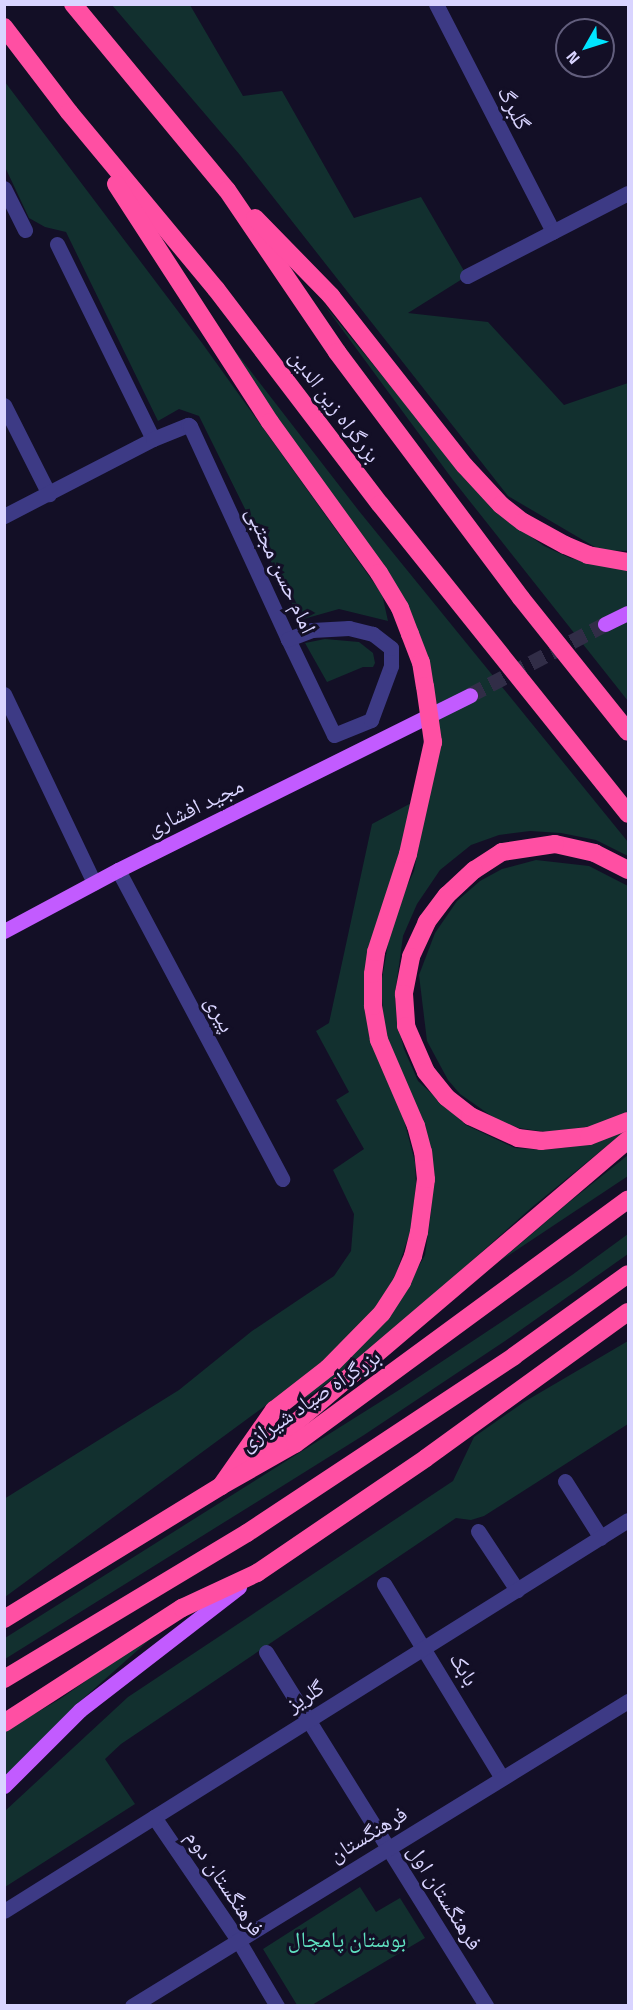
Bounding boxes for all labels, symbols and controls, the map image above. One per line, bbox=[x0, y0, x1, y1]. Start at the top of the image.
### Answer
north arrow bbox=[555, 18, 615, 78]
text: N bbox=[560, 46, 585, 70]
street label: گلبرگ bbox=[492, 82, 536, 134]
street label: بزرگراه زین الدین bbox=[284, 344, 386, 468]
street label: امام حسن مجتبی bbox=[240, 502, 322, 638]
street label: مجید افشاری bbox=[142, 772, 248, 842]
street label: پیری bbox=[199, 991, 241, 1037]
street label: بزرگراه صیاد شیرازی bbox=[235, 1343, 385, 1457]
street label: بابک bbox=[444, 1647, 484, 1691]
street label: گلریز bbox=[281, 1674, 329, 1718]
street label: فرهنگستان bbox=[324, 1800, 412, 1868]
street label: فرهنگستان دوم bbox=[180, 1825, 270, 1941]
street label: فرهنگستان اول bbox=[402, 1839, 488, 1955]
park label: بوستان پامچال bbox=[288, 1927, 406, 1953]

